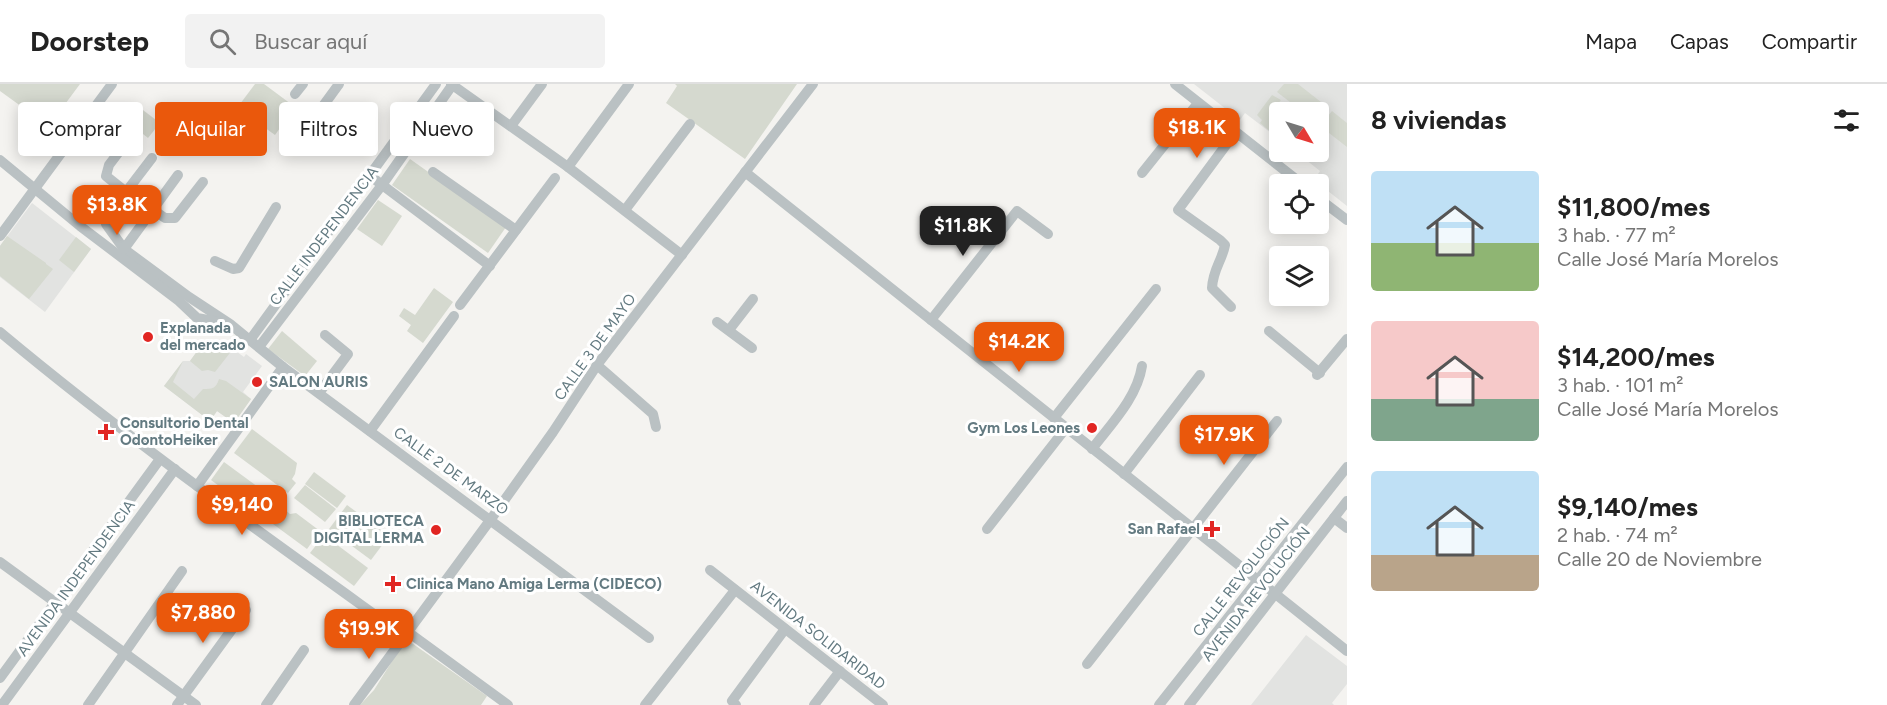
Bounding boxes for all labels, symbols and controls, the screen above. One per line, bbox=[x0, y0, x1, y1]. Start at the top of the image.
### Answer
search box bbox=[185, 14, 605, 68]
text: Doorstep bbox=[30, 24, 149, 58]
icon: search bbox=[206, 25, 239, 58]
text: Buscar aquí bbox=[254, 28, 367, 55]
text: Mapa bbox=[1585, 29, 1637, 54]
text: Capas bbox=[1670, 29, 1729, 54]
text: Compartir bbox=[1762, 29, 1857, 54]
chip: Comprar bbox=[18, 102, 143, 156]
chip: Alquilar bbox=[155, 102, 267, 156]
chip: Filtros bbox=[279, 102, 378, 156]
chip: Nuevo bbox=[390, 102, 494, 156]
north arrow bbox=[1269, 102, 1329, 162]
map controls bbox=[1269, 102, 1329, 306]
text: 8 viviendas bbox=[1371, 104, 1506, 136]
icon: filters bbox=[1830, 104, 1863, 137]
pin: $18.1K bbox=[1148, 108, 1246, 159]
text: $18.1K bbox=[1168, 115, 1226, 139]
street label: CALLE INDEPENDENCIA bbox=[266, 163, 382, 309]
button: locate bbox=[1269, 174, 1329, 234]
pin: $13.8K bbox=[68, 185, 166, 236]
text: $11,800/mes bbox=[1557, 191, 1710, 223]
text: $13.8K bbox=[86, 192, 148, 216]
icon: home bbox=[1419, 195, 1491, 267]
pin: $11.8K bbox=[914, 206, 1012, 257]
text: $11.8K bbox=[934, 213, 992, 237]
text: 3 hab. · 77 m² bbox=[1557, 223, 1676, 247]
button: layers bbox=[1269, 246, 1329, 306]
text: Calle José María Morelos bbox=[1557, 247, 1779, 271]
street label: CALLE 3 DE MAYO bbox=[550, 290, 640, 404]
place label: Explanada del mercado bbox=[160, 319, 246, 354]
pin: $14.2K bbox=[970, 322, 1068, 373]
text: $14.2K bbox=[988, 329, 1050, 353]
marker: Explanada del mercado bbox=[141, 330, 155, 344]
text: $14,200/mes bbox=[1557, 341, 1715, 373]
icon: home bbox=[1419, 345, 1491, 417]
place label: SALON AURIS bbox=[269, 373, 368, 391]
text: 3 hab. · 101 m² bbox=[1557, 373, 1684, 397]
marker: SALON AURIS bbox=[250, 375, 264, 389]
text: Calle José María Morelos bbox=[1557, 397, 1779, 421]
place label: Consultorio Dental OdontoHeiker bbox=[120, 414, 249, 449]
pin: $17.9K bbox=[1175, 415, 1273, 466]
place label: Gym Los Leones bbox=[967, 419, 1080, 437]
marker: Gym Los Leones bbox=[1085, 421, 1099, 435]
text: $17.9K bbox=[1194, 422, 1254, 446]
marker: Consultorio Dental OdontoHeiker bbox=[97, 423, 115, 441]
street label: CALLE 2 DE MARZO bbox=[390, 423, 512, 519]
pin: $9,140 bbox=[193, 485, 291, 536]
text: $9,140/mes bbox=[1557, 491, 1698, 523]
text: $9,140 bbox=[211, 492, 273, 516]
icon: home bbox=[1419, 495, 1491, 567]
street label: AVENIDA INDEPENDENCIA bbox=[13, 496, 139, 660]
place label: BIBLIOTECA DIGITAL LERMA bbox=[314, 512, 424, 547]
street label: CALLE REVOLUCIÓN bbox=[1189, 514, 1293, 640]
place label: San Rafael bbox=[1127, 520, 1200, 538]
marker: San Rafael bbox=[1205, 522, 1219, 536]
marker: BIBLIOTECA DIGITAL LERMA bbox=[429, 523, 443, 537]
street label: AVENIDA REVOLUCIÓN bbox=[1198, 523, 1314, 665]
text: 2 hab. · 74 m² bbox=[1557, 523, 1678, 547]
text: Calle 20 de Noviembre bbox=[1557, 547, 1762, 571]
marker: Clinica Mano Amiga Lerma (CIDECO) bbox=[384, 575, 402, 593]
place label: Clinica Mano Amiga Lerma (CIDECO) bbox=[406, 575, 662, 593]
street label: AVENIDA SOLIDARIDAD bbox=[747, 577, 889, 693]
pin: $7,880 bbox=[154, 593, 252, 644]
text: $7,880 bbox=[171, 600, 235, 624]
pin: $19.9K bbox=[320, 609, 418, 660]
text: $19.9K bbox=[339, 616, 400, 640]

